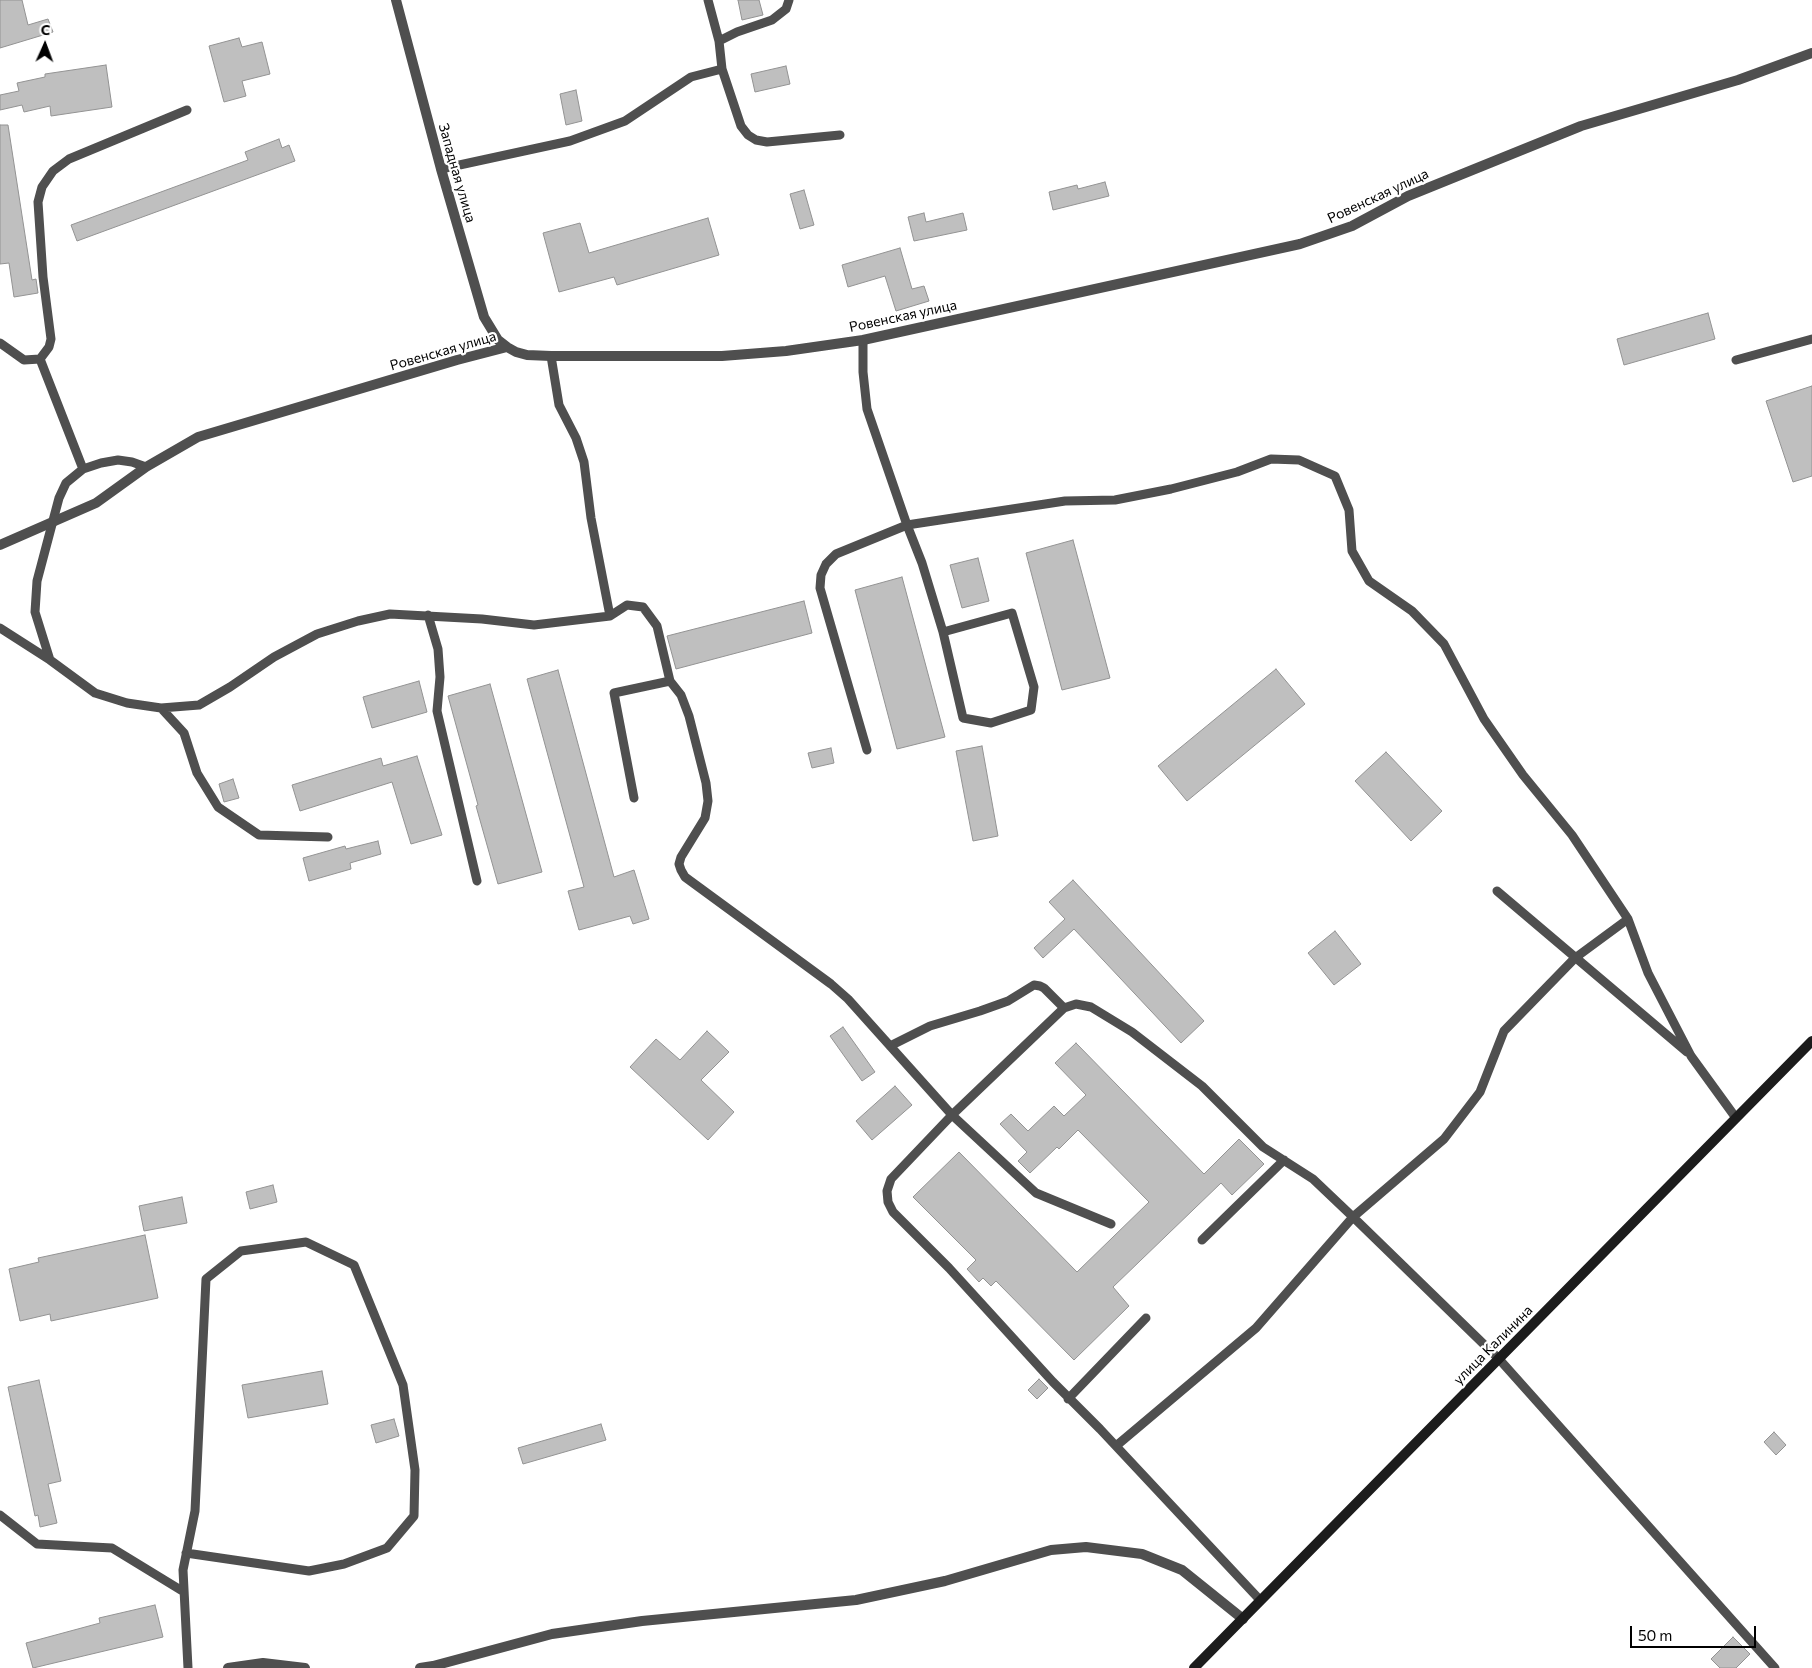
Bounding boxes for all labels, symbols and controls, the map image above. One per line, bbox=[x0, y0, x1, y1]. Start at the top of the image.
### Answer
north arrow bbox=[20, 20, 70, 70]
text: С bbox=[40, 21, 51, 38]
street label: Западная улица bbox=[435, 122, 479, 224]
street label: Ровенская улица bbox=[1325, 165, 1431, 227]
street label: Ровенская улица bbox=[848, 296, 958, 336]
street label: Ровенская улица bbox=[388, 328, 498, 374]
street label: улица Калинина bbox=[1450, 1302, 1536, 1388]
scale bar bbox=[1632, 1616, 1758, 1648]
text: 50 m bbox=[1638, 1626, 1672, 1644]

